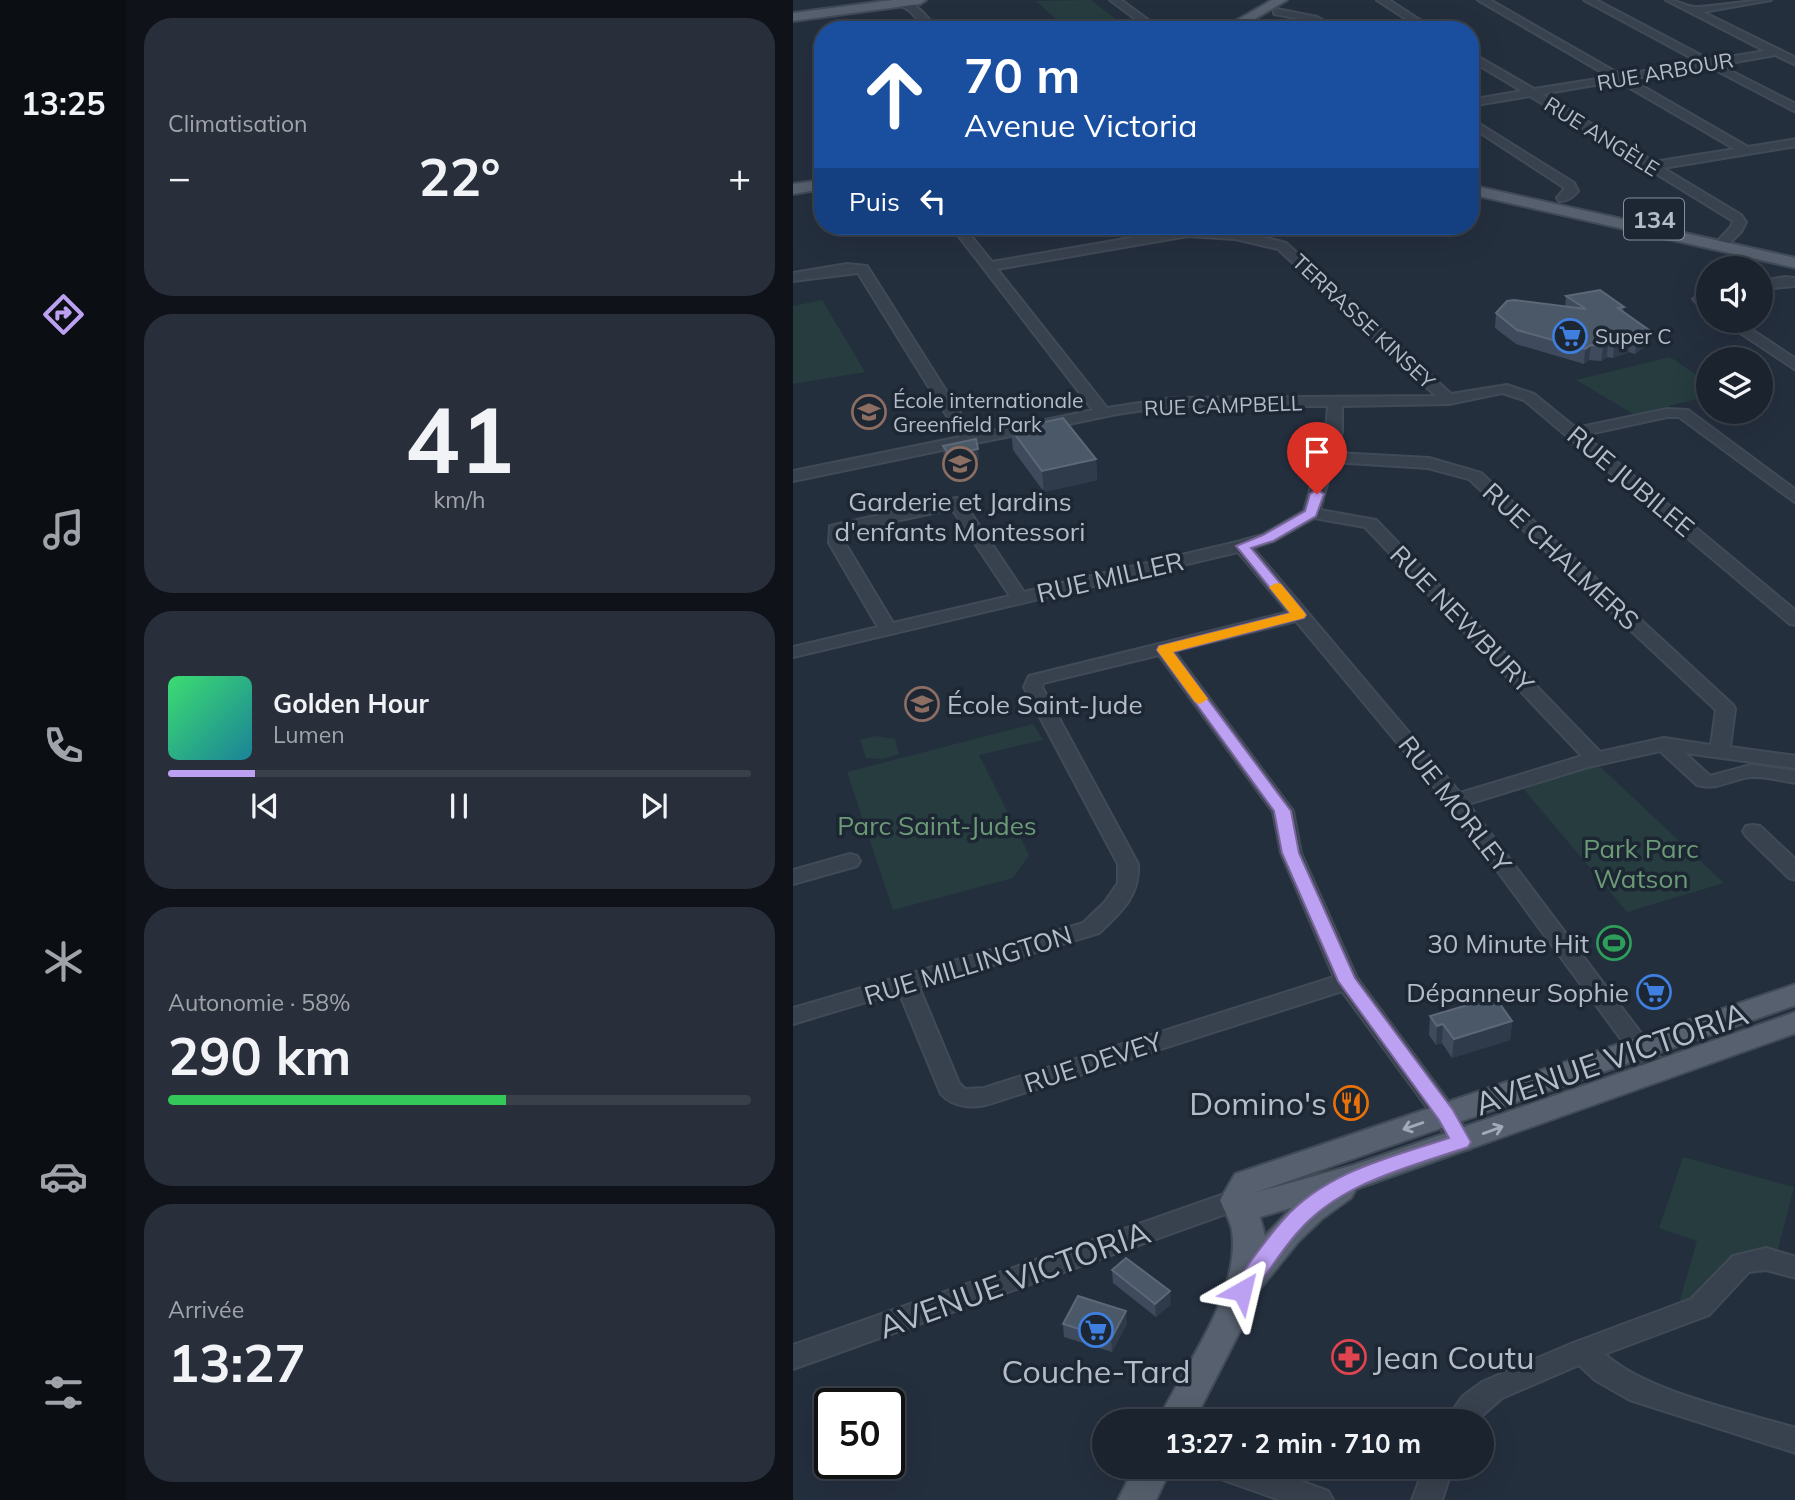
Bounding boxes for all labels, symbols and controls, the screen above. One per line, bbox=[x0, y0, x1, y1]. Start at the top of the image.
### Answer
text: 70 m bbox=[964, 44, 1080, 105]
street label: RUE ARBOUR bbox=[1595, 46, 1735, 96]
icon: ahead bbox=[849, 49, 940, 140]
text: 13:25 bbox=[21, 83, 105, 123]
street label: RUE ANGÈLE bbox=[1540, 90, 1664, 182]
text: Avenue Victoria bbox=[964, 105, 1197, 145]
text: Climatisation bbox=[168, 109, 308, 138]
text: 22° bbox=[418, 144, 501, 209]
text: − bbox=[168, 153, 191, 201]
text: + bbox=[728, 153, 751, 201]
icon: left bbox=[914, 182, 952, 220]
text: Puis bbox=[849, 185, 900, 218]
road number: 134 bbox=[1624, 198, 1684, 240]
street label: TERRASSE KINSEY bbox=[1287, 248, 1441, 394]
map controls bbox=[1696, 256, 1773, 424]
button: sound bbox=[1696, 256, 1773, 333]
icon: directions bbox=[39, 290, 88, 339]
supermarket icon: Super C bbox=[1551, 317, 1589, 355]
place label: Super C bbox=[1595, 323, 1672, 349]
button: layers bbox=[1696, 347, 1773, 424]
text: 41 bbox=[405, 382, 514, 496]
place label: École internationale Greenfield Park bbox=[893, 387, 1084, 437]
street label: RUE CAMPBELL bbox=[1143, 389, 1303, 421]
school or university icon: École internationale Greenfield Park bbox=[850, 393, 888, 431]
street label: RUE JUBILEE bbox=[1561, 418, 1701, 544]
pin bbox=[1287, 422, 1347, 494]
icon: arrive bbox=[1298, 433, 1336, 471]
school or university icon: Garderie et Jardins d'enfants Montessori bbox=[941, 445, 979, 483]
street label: RUE CHALMERS bbox=[1476, 475, 1646, 637]
text: km/h bbox=[433, 485, 486, 514]
place label: Garderie et Jardins d'enfants Montessori bbox=[835, 485, 1085, 548]
icon: music bbox=[39, 505, 88, 554]
street label: RUE NEWBURY bbox=[1383, 538, 1542, 701]
street label: RUE MILLER bbox=[1033, 544, 1187, 610]
school or university icon: École Saint-Jude bbox=[903, 685, 941, 723]
text: Golden Hour bbox=[273, 687, 429, 720]
place label: École Saint-Jude bbox=[947, 688, 1143, 721]
text: Lumen bbox=[273, 720, 345, 749]
icon: phone bbox=[39, 721, 88, 770]
street label: RUE MORLEY bbox=[1391, 729, 1519, 880]
icon: previous bbox=[246, 787, 284, 825]
icon: pause bbox=[440, 787, 478, 825]
icon: next bbox=[635, 787, 673, 825]
park label: Parc Saint-Judes bbox=[837, 809, 1037, 842]
park label: Park Parc Watson bbox=[1583, 832, 1699, 895]
street label: RUE MILLINGTON bbox=[860, 918, 1076, 1012]
sports icon: 30 Minute Hit bbox=[1595, 924, 1633, 962]
place label: 30 Minute Hit bbox=[1427, 927, 1589, 960]
icon: climate bbox=[39, 937, 88, 986]
supermarket icon: Dépanneur Sophie bbox=[1635, 973, 1673, 1011]
place label: Dépanneur Sophie bbox=[1406, 976, 1629, 1009]
text: Autonomie · 58% bbox=[168, 988, 351, 1017]
street label: AVENUE VICTORIA bbox=[1469, 993, 1753, 1123]
text: 290 km bbox=[168, 1023, 351, 1088]
street label: RUE DEVEY bbox=[1020, 1024, 1167, 1100]
place label: Domino's bbox=[1189, 1083, 1327, 1123]
restaurant icon: Domino's bbox=[1332, 1084, 1370, 1122]
one-way arrow bbox=[1402, 1121, 1424, 1133]
one-way arrow bbox=[1481, 1123, 1503, 1135]
icon: car bbox=[39, 1152, 88, 1201]
street label: AVENUE VICTORIA bbox=[873, 1211, 1155, 1347]
position arrow bbox=[1205, 1254, 1279, 1328]
text: Arrivée bbox=[168, 1295, 244, 1324]
supermarket icon: Couche-Tard bbox=[1077, 1311, 1115, 1349]
text: 13:27 bbox=[168, 1330, 306, 1395]
place label: Jean Coutu bbox=[1373, 1337, 1534, 1377]
pharmacy icon: Jean Coutu bbox=[1330, 1338, 1368, 1376]
place label: Couche-Tard bbox=[1002, 1351, 1190, 1391]
icon: filters bbox=[39, 1368, 88, 1417]
speed limit sign: 50 bbox=[814, 1388, 905, 1479]
text: 13:27 · 2 min · 710 m bbox=[1165, 1427, 1421, 1460]

